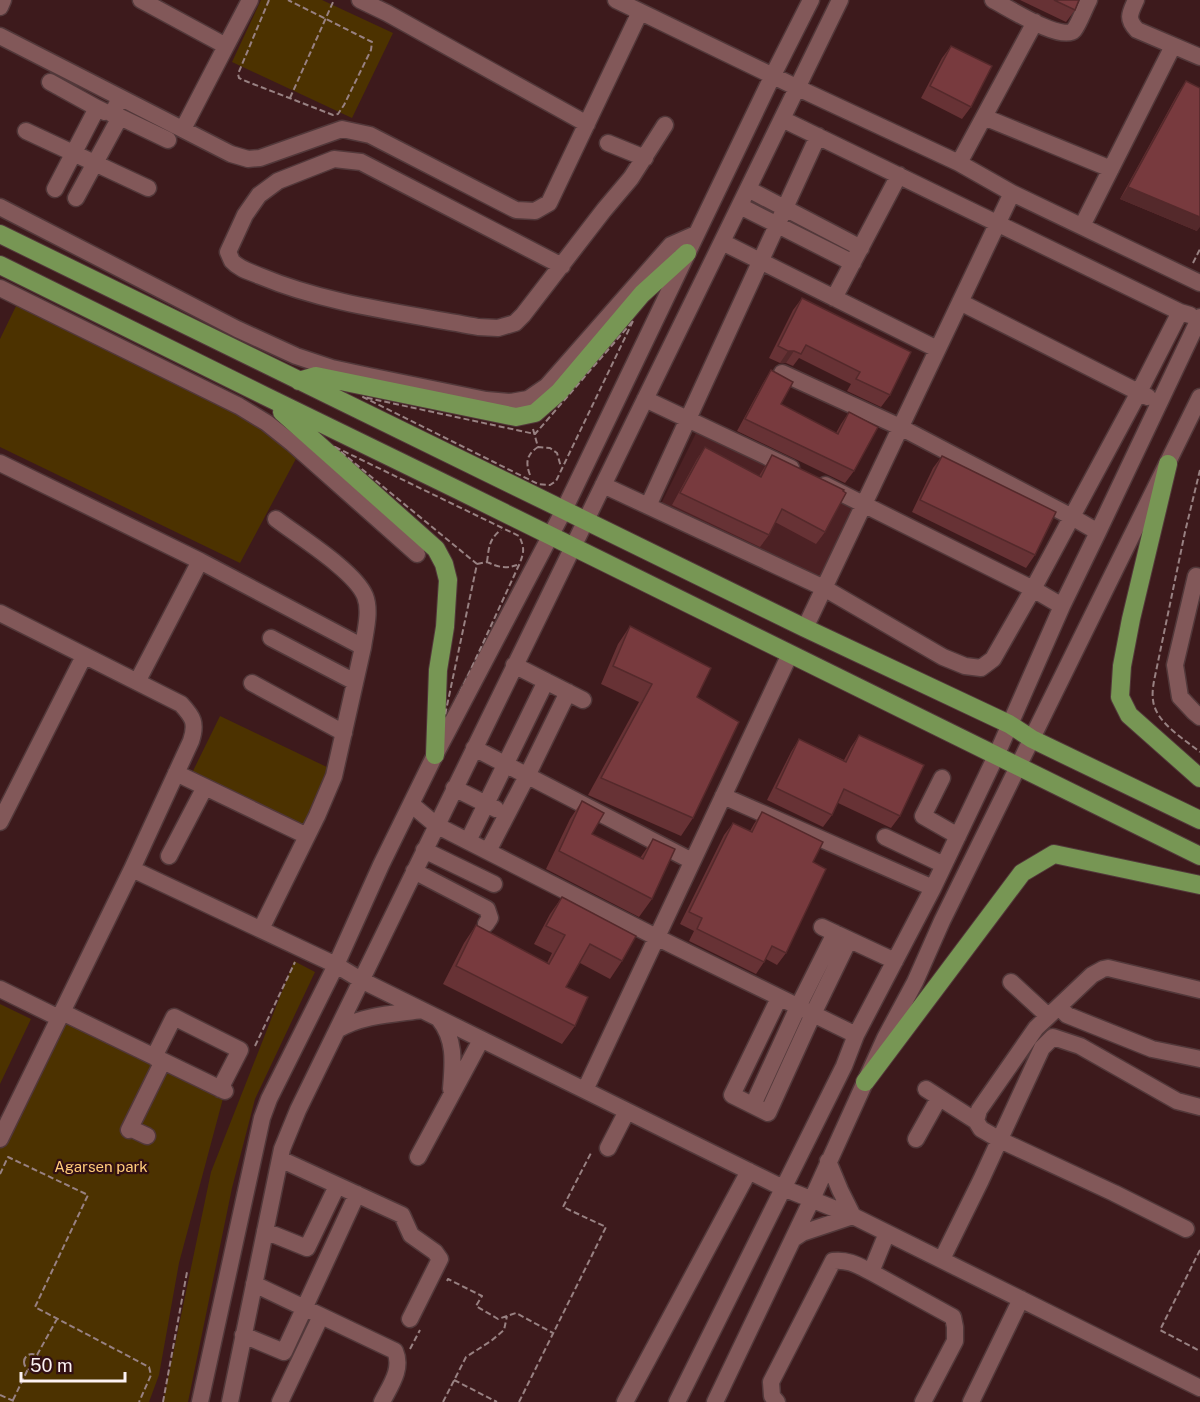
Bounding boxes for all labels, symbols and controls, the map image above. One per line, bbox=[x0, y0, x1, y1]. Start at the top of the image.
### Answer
park label: Agarsen park bbox=[54, 1158, 148, 1175]
scale bar bbox=[21, 1345, 124, 1383]
text: 50 m bbox=[30, 1355, 73, 1376]

